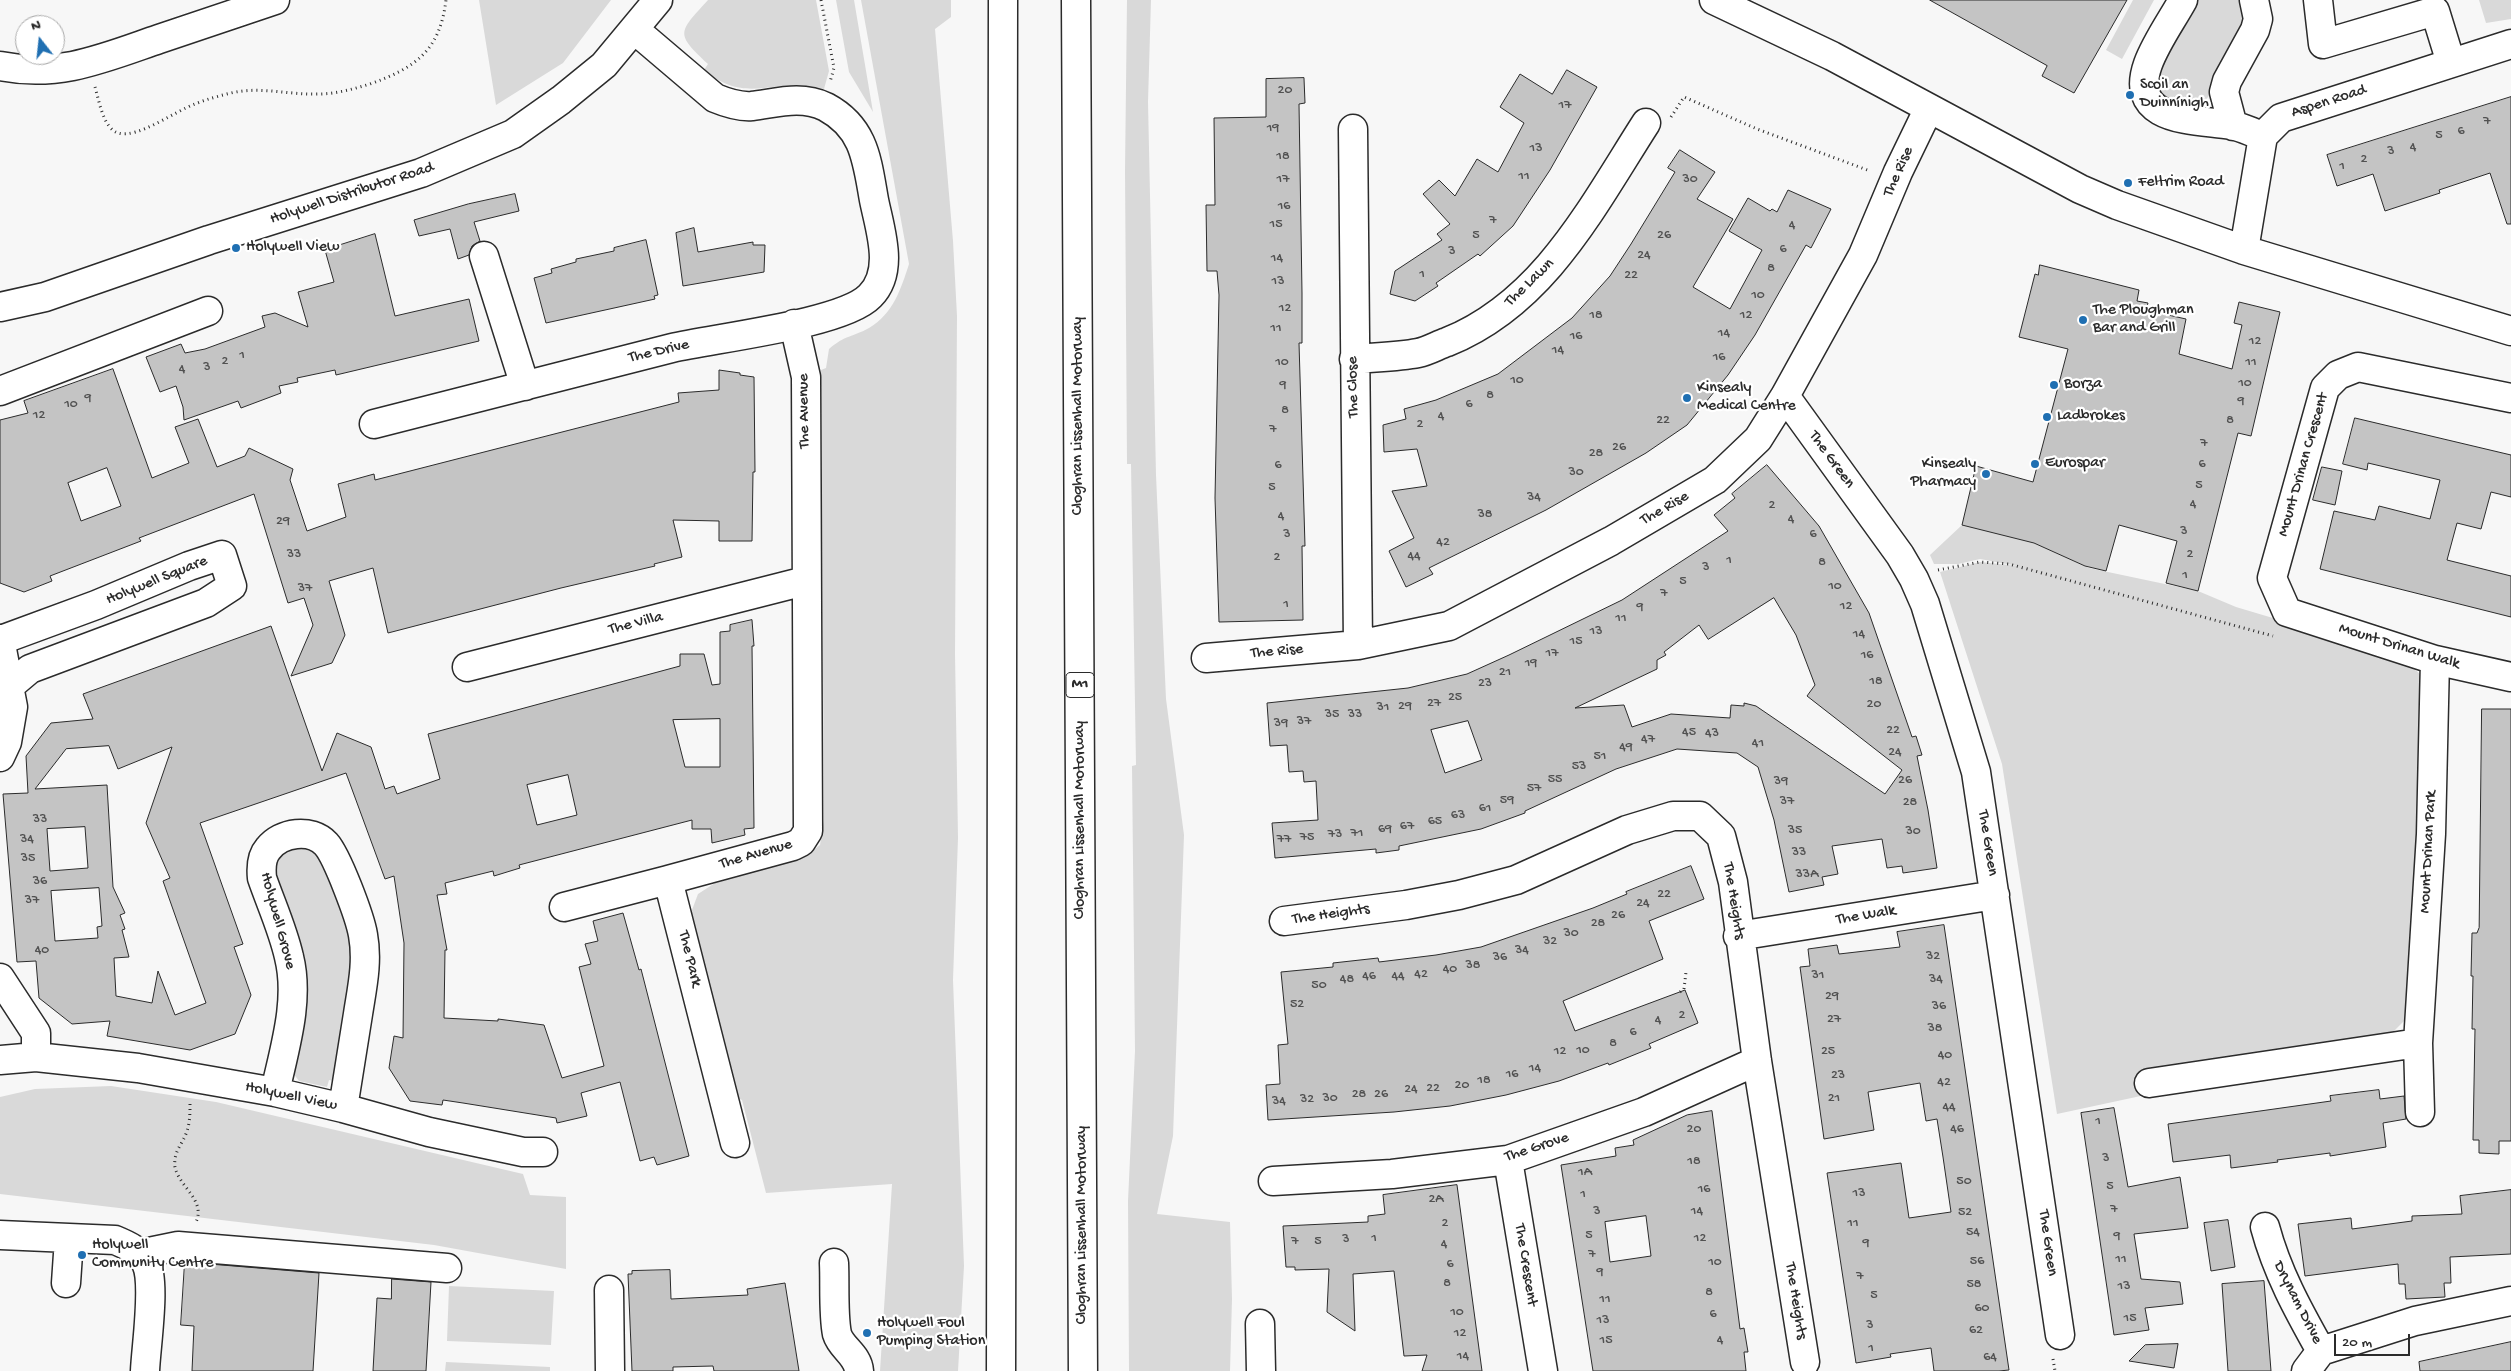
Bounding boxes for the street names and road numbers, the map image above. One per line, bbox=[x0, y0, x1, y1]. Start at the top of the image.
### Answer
street label: Aspen Road bbox=[2289, 81, 2369, 123]
street label: The Rise bbox=[1879, 144, 1919, 200]
street label: Holywell Distributor Road bbox=[268, 158, 436, 230]
street label: The Lawn bbox=[1501, 255, 1559, 311]
street label: Cloghran Lissenhall Motorway bbox=[1069, 317, 1089, 515]
street label: The Drive bbox=[627, 336, 691, 368]
street label: The Close bbox=[1344, 356, 1364, 418]
street label: The Avenue bbox=[795, 373, 815, 449]
street label: Mount Drinan Crescent bbox=[2274, 391, 2334, 539]
street label: The Green bbox=[1804, 427, 1858, 493]
street label: The Rise bbox=[1637, 487, 1693, 531]
street label: Holywell Square bbox=[104, 552, 210, 610]
street label: The Villa bbox=[607, 608, 665, 640]
street label: Mount Drinan Walk bbox=[2336, 619, 2462, 675]
street label: The Rise bbox=[1250, 640, 1304, 664]
road number: M1 bbox=[1066, 672, 1094, 698]
street label: Cloghran Lissenhall Motorway bbox=[1071, 721, 1091, 919]
street label: Mount Drinan Park bbox=[2416, 790, 2442, 914]
street label: The Green bbox=[1972, 809, 2002, 877]
street label: The Avenue bbox=[717, 835, 795, 875]
street label: The Heights bbox=[1717, 861, 1749, 941]
street label: Holywell Grove bbox=[255, 870, 299, 972]
street label: The Heights bbox=[1291, 900, 1371, 930]
street label: The Walk bbox=[1835, 902, 1897, 930]
street label: The Park bbox=[673, 929, 705, 989]
street label: Holywell View bbox=[243, 1078, 339, 1116]
street label: Cloghran Lissenhall Motorway bbox=[1073, 1126, 1093, 1324]
street label: The Grove bbox=[1503, 1129, 1571, 1167]
street label: The Green bbox=[2033, 1209, 2061, 1277]
street label: The Crescent bbox=[1509, 1222, 1541, 1308]
street label: Drynam Drive bbox=[2268, 1258, 2326, 1348]
street label: The Heights bbox=[1779, 1261, 1811, 1341]

